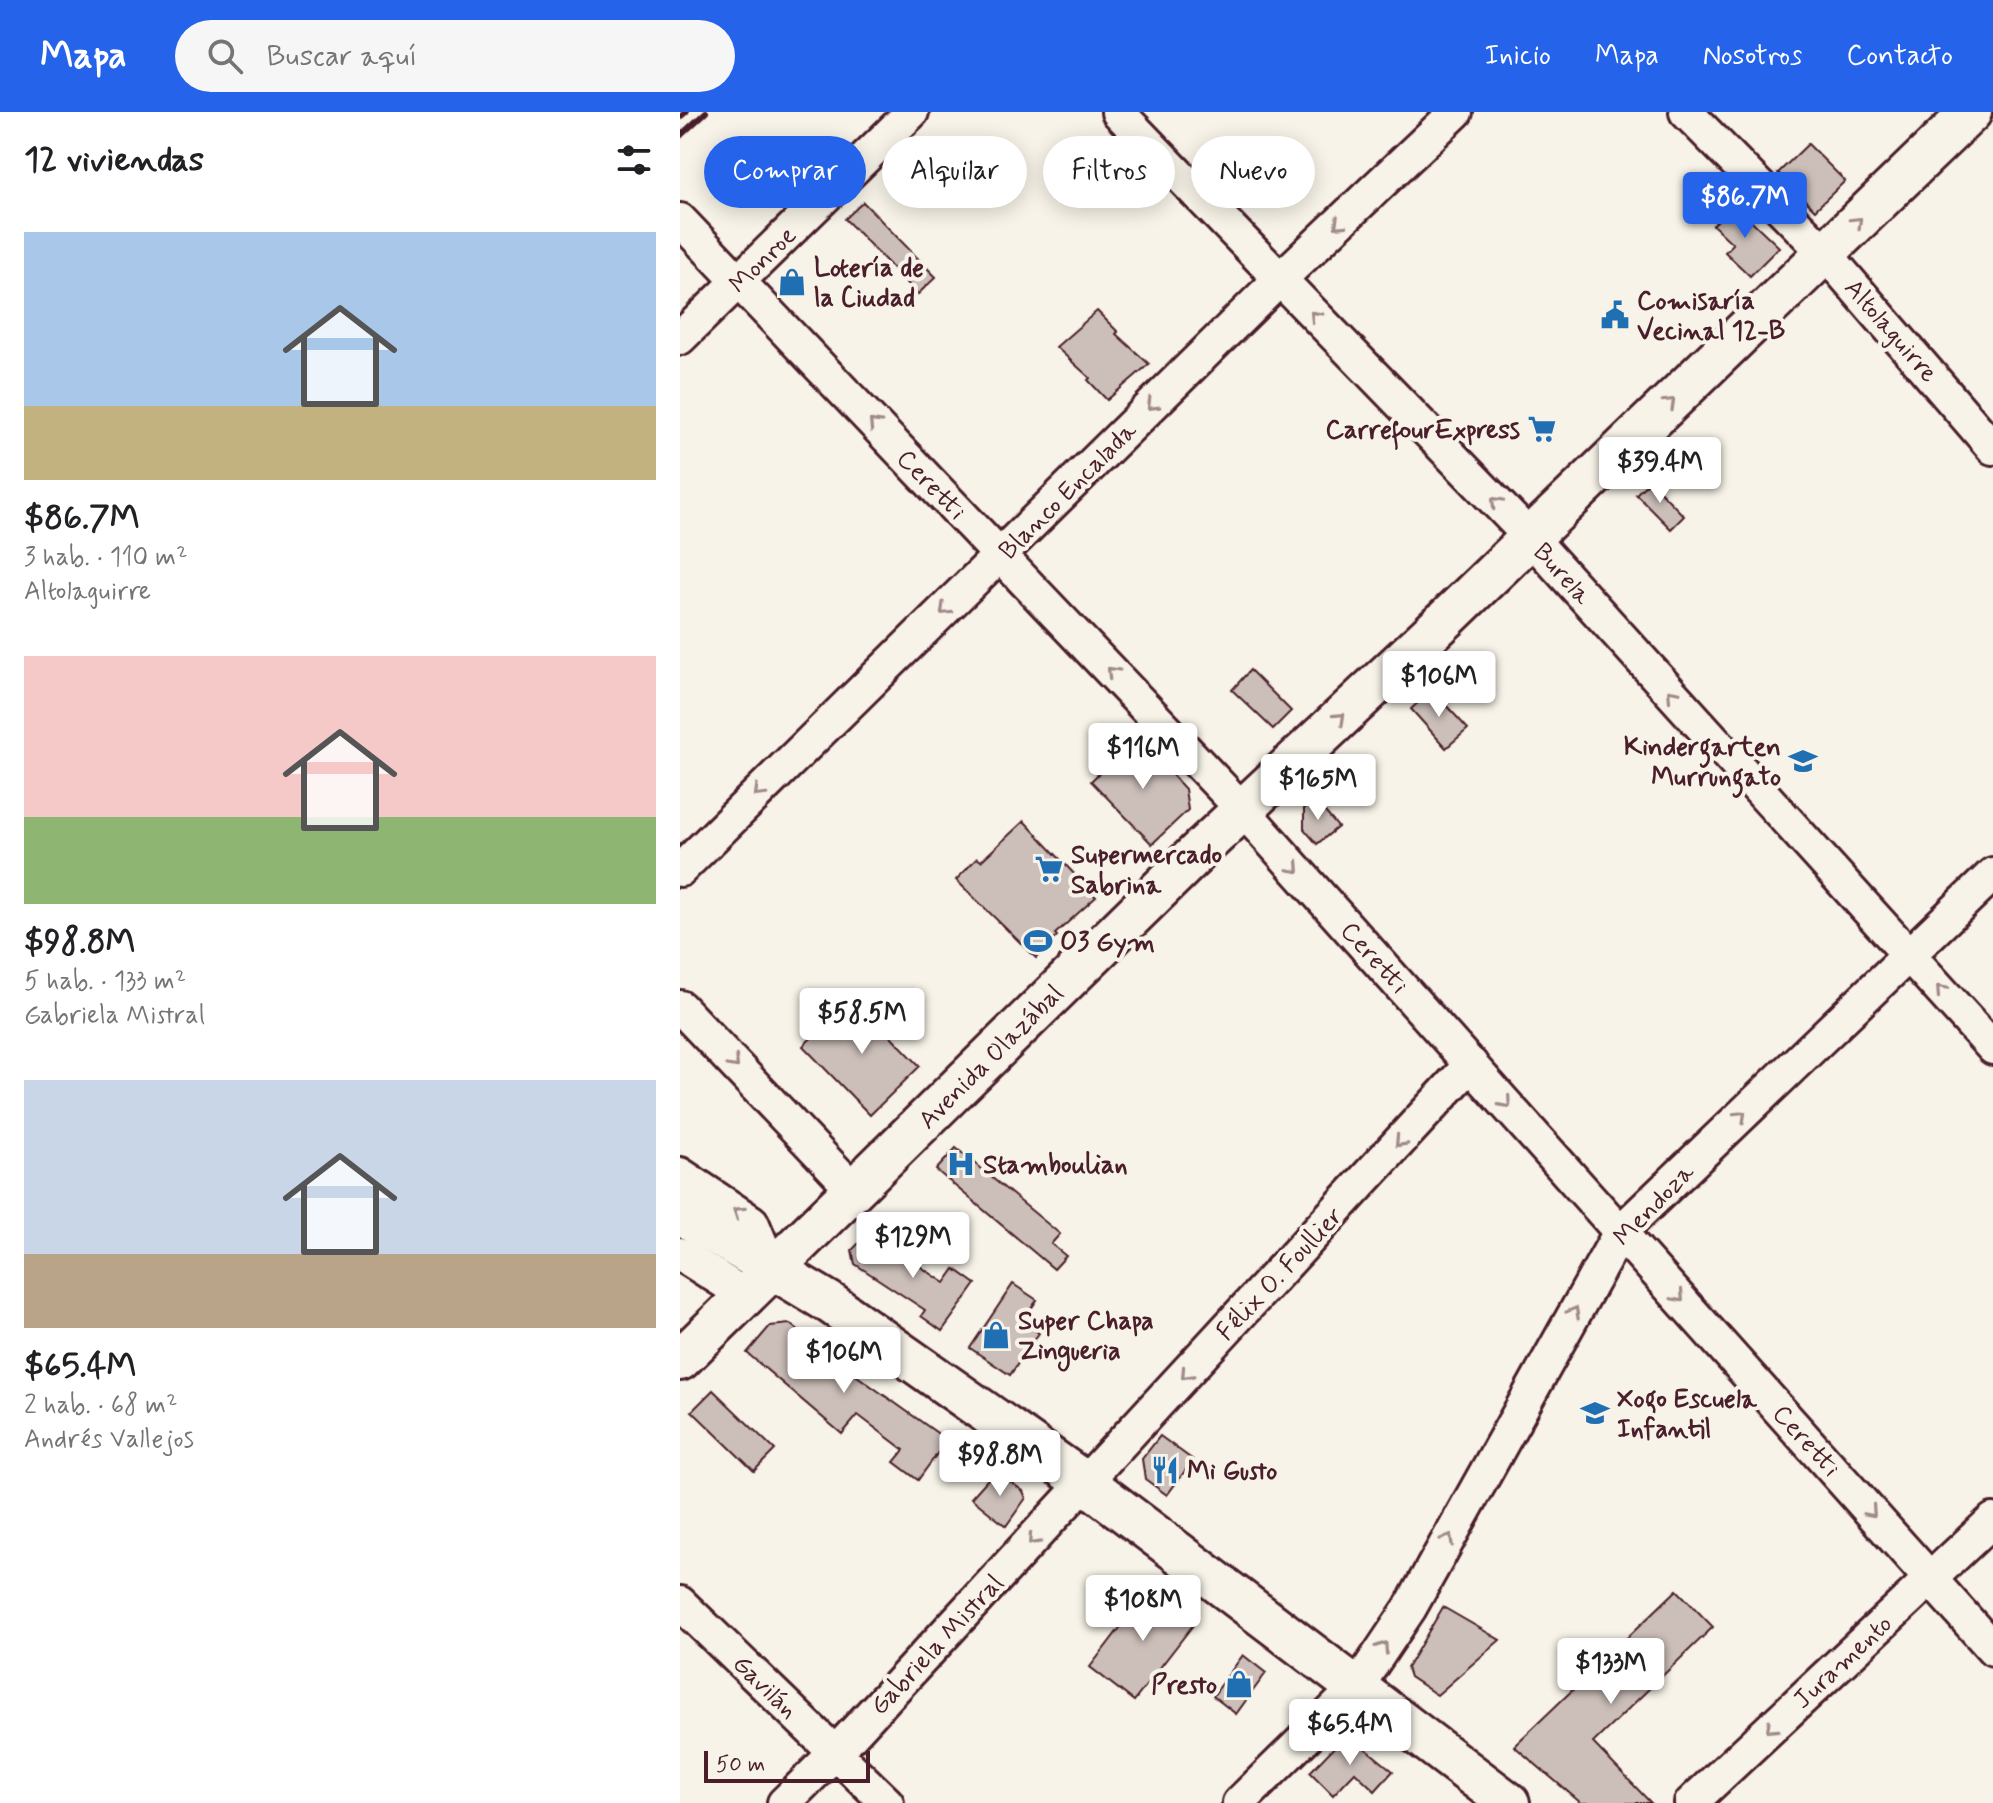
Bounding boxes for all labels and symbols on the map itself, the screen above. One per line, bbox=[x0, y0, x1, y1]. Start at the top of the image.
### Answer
pin: $86.7M bbox=[1680, 172, 1810, 240]
one-way arrow bbox=[1333, 214, 1348, 228]
one-way arrow bbox=[1848, 217, 1862, 232]
street label: Monroe bbox=[722, 219, 805, 301]
place label: Lotería de la Ciudad bbox=[814, 252, 924, 316]
shop icon: Lotería de la Ciudad bbox=[777, 267, 807, 297]
street label: Altolaguirre bbox=[1836, 272, 1945, 390]
place label: Comisaría Vecinal 12-B bbox=[1637, 285, 1785, 349]
public building icon: Comisaría Vecinal 12-B bbox=[1600, 300, 1630, 330]
one-way arrow bbox=[1310, 311, 1325, 325]
one-way arrow bbox=[1147, 396, 1161, 410]
one-way arrow bbox=[1661, 398, 1675, 412]
place label: CarrefourExpress bbox=[1326, 414, 1520, 450]
supermarket icon: CarrefourExpress bbox=[1527, 414, 1557, 444]
street label: Blanco Encalada bbox=[992, 415, 1145, 568]
one-way arrow bbox=[869, 419, 883, 433]
pin: $39.4M bbox=[1595, 437, 1725, 505]
street label: Ceretti bbox=[888, 443, 973, 528]
one-way arrow bbox=[1491, 497, 1505, 511]
street label: Burela bbox=[1525, 536, 1599, 613]
one-way arrow bbox=[940, 601, 954, 615]
pin: $106M bbox=[1383, 651, 1495, 719]
one-way arrow bbox=[1107, 667, 1121, 682]
one-way arrow bbox=[1668, 688, 1682, 703]
one-way arrow bbox=[1331, 713, 1345, 728]
pin: $116M bbox=[1087, 723, 1199, 791]
place label: Kindergarten Murrungato bbox=[1624, 731, 1781, 798]
school or university icon: Kindergarten Murrungato bbox=[1788, 746, 1818, 776]
pin: $165M bbox=[1262, 754, 1374, 822]
one-way arrow bbox=[754, 783, 768, 798]
place label: Supermercado Sabrina bbox=[1071, 839, 1223, 903]
supermarket icon: Supermercado Sabrina bbox=[1034, 854, 1064, 884]
one-way arrow bbox=[1285, 858, 1299, 873]
street label: Ceretti bbox=[1332, 915, 1415, 1002]
sports icon: O3 Gym bbox=[1023, 926, 1053, 956]
place label: O3 Gym bbox=[1060, 926, 1155, 960]
street label: Avenida Olazábal bbox=[911, 977, 1071, 1137]
one-way arrow bbox=[1936, 985, 1950, 999]
pin: $58.5M bbox=[797, 988, 927, 1056]
one-way arrow bbox=[724, 1054, 738, 1069]
one-way arrow bbox=[1496, 1093, 1511, 1108]
one-way arrow bbox=[1732, 1111, 1746, 1125]
one-way arrow bbox=[1395, 1132, 1409, 1147]
hospital icon: Stamboulian bbox=[946, 1149, 976, 1179]
place label: Stamboulian bbox=[983, 1149, 1127, 1183]
street label: Mendoza bbox=[1607, 1156, 1703, 1254]
street label: Félix O. Foullier bbox=[1210, 1200, 1351, 1349]
one-way arrow bbox=[732, 1207, 746, 1222]
pin: $129M bbox=[857, 1212, 969, 1280]
one-way arrow bbox=[1669, 1288, 1683, 1303]
place label: Super Chapa Zingueria bbox=[1018, 1305, 1154, 1372]
one-way arrow bbox=[1565, 1306, 1580, 1320]
shop icon: Super Chapa Zingueria bbox=[981, 1320, 1011, 1350]
pin: $106M bbox=[788, 1327, 900, 1395]
one-way arrow bbox=[1180, 1365, 1195, 1379]
place label: Xogo Escuela Infantil bbox=[1617, 1383, 1758, 1447]
school or university icon: Xogo Escuela Infantil bbox=[1580, 1398, 1610, 1428]
street label: Ceretti bbox=[1764, 1398, 1847, 1485]
pin: $98.8M bbox=[935, 1430, 1065, 1498]
restaurant icon: Mi Gusto bbox=[1150, 1455, 1180, 1485]
place label: Mi Gusto bbox=[1187, 1455, 1277, 1489]
one-way arrow bbox=[1861, 1502, 1876, 1517]
one-way arrow bbox=[1028, 1531, 1042, 1545]
one-way arrow bbox=[1438, 1534, 1454, 1548]
street label: Gabriela Mistral bbox=[863, 1568, 1012, 1723]
pin: $108M bbox=[1087, 1575, 1199, 1643]
street label: Juramento bbox=[1786, 1608, 1900, 1717]
pin: $133M bbox=[1555, 1638, 1667, 1706]
one-way arrow bbox=[1374, 1642, 1389, 1656]
street label: Gavilán bbox=[724, 1648, 805, 1727]
place label: Presto bbox=[1151, 1669, 1217, 1703]
shop icon: Presto bbox=[1224, 1669, 1254, 1699]
pin: $65.4M bbox=[1285, 1699, 1415, 1767]
one-way arrow bbox=[1766, 1718, 1781, 1732]
scale bar bbox=[704, 1747, 870, 1783]

